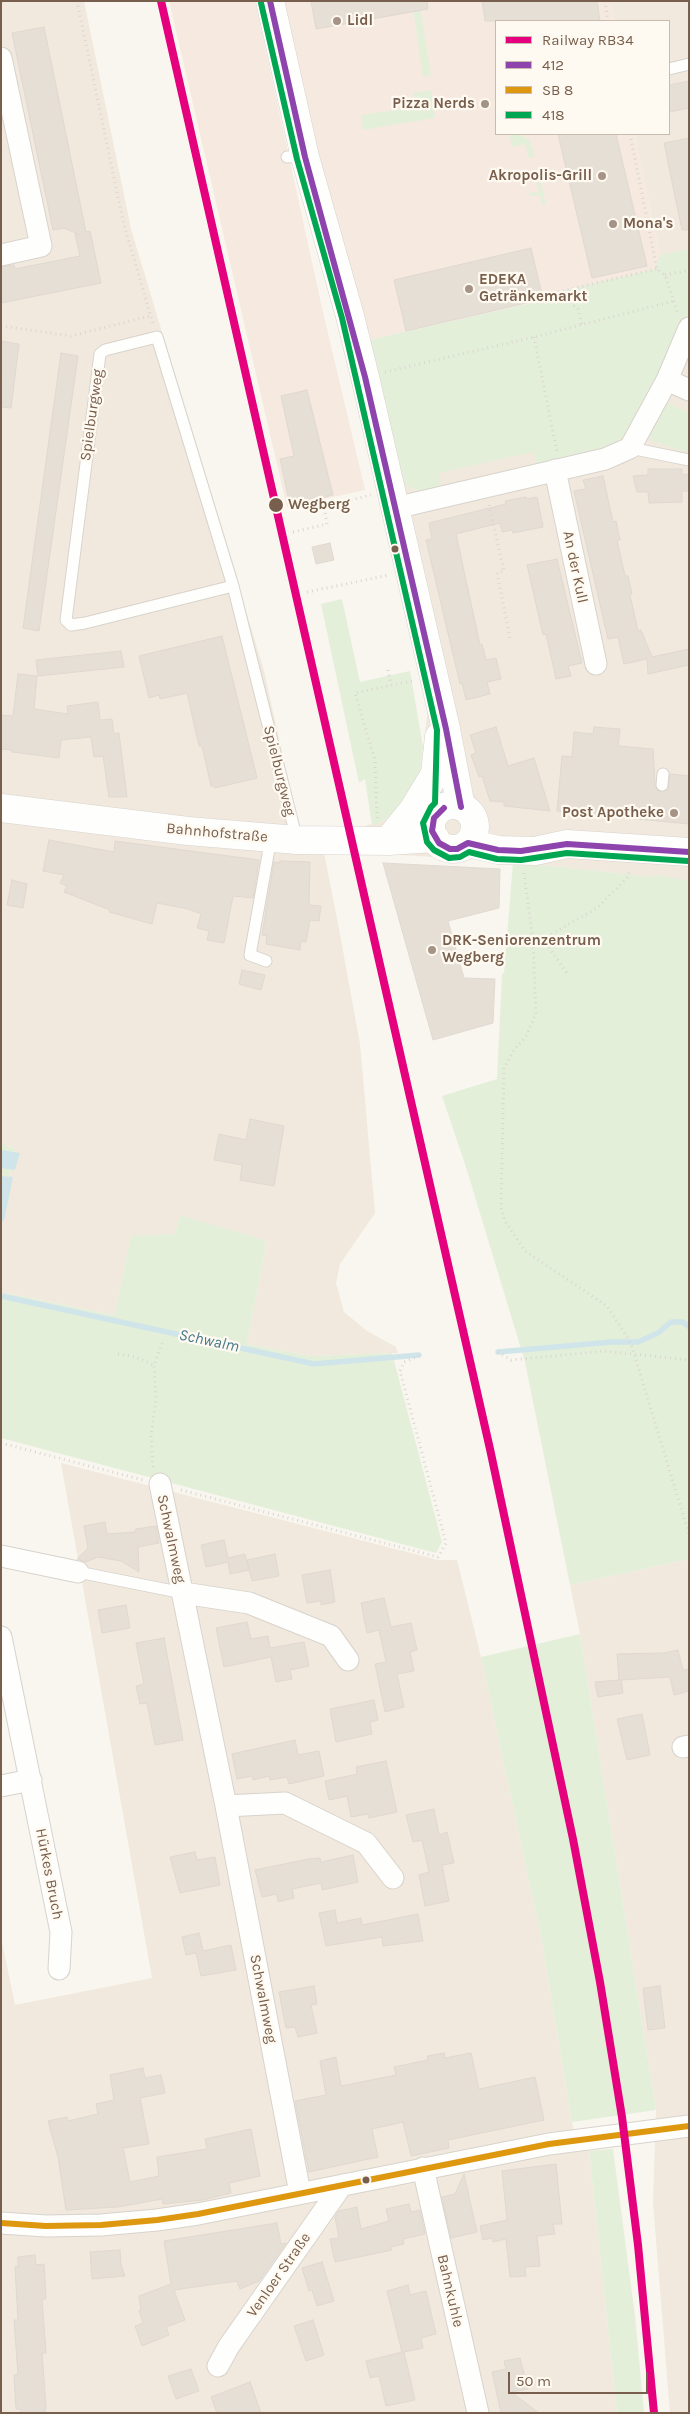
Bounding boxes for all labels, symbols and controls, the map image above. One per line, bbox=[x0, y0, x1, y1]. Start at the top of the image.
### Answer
place label: Lidl bbox=[347, 12, 373, 30]
marker: Lidl bbox=[331, 15, 343, 27]
legend bbox=[495, 20, 670, 135]
text: Railway RB34 bbox=[542, 31, 634, 49]
text: 412 bbox=[542, 56, 564, 74]
text: SB 8 bbox=[542, 81, 573, 99]
place label: Pizza Nerds bbox=[392, 95, 475, 113]
marker: Pizza Nerds bbox=[479, 98, 491, 110]
text: 418 bbox=[542, 106, 565, 124]
place label: Akropolis-Grill bbox=[489, 167, 592, 185]
marker: Akropolis-Grill bbox=[596, 170, 608, 182]
place label: Mona's bbox=[623, 215, 673, 233]
marker: Mona's bbox=[607, 218, 619, 230]
place label: EDEKA Getränkemarkt bbox=[479, 271, 588, 306]
marker: EDEKA Getränkemarkt bbox=[463, 283, 475, 295]
street label: Spielburgweg bbox=[77, 368, 107, 462]
marker: Wegberg bbox=[267, 496, 285, 514]
place label: Wegberg bbox=[288, 496, 350, 514]
street label: An der Kull bbox=[559, 529, 591, 605]
unlabelled marker bbox=[390, 544, 400, 554]
street label: Spielburgweg bbox=[259, 724, 299, 818]
place label: Post Apotheke bbox=[562, 804, 664, 822]
marker: Post Apotheke bbox=[668, 807, 680, 819]
street label: Bahnhofstraße bbox=[165, 820, 269, 846]
place label: DRK-Seniorenzentrum Wegberg bbox=[442, 932, 601, 967]
marker: DRK-Seniorenzentrum Wegberg bbox=[426, 944, 438, 956]
water label: Schwalm bbox=[177, 1325, 241, 1357]
street label: Schwalmweg bbox=[153, 1493, 189, 1585]
street label: Hürkes Bruch bbox=[31, 1827, 67, 1921]
street label: Schwalmweg bbox=[246, 1953, 280, 2045]
unlabelled marker bbox=[361, 2175, 371, 2185]
street label: Venloer Straße bbox=[243, 2229, 315, 2321]
street label: Bahnkuhle bbox=[433, 2253, 467, 2329]
scale bar bbox=[510, 2362, 650, 2394]
text: 50 m bbox=[516, 2372, 551, 2390]

